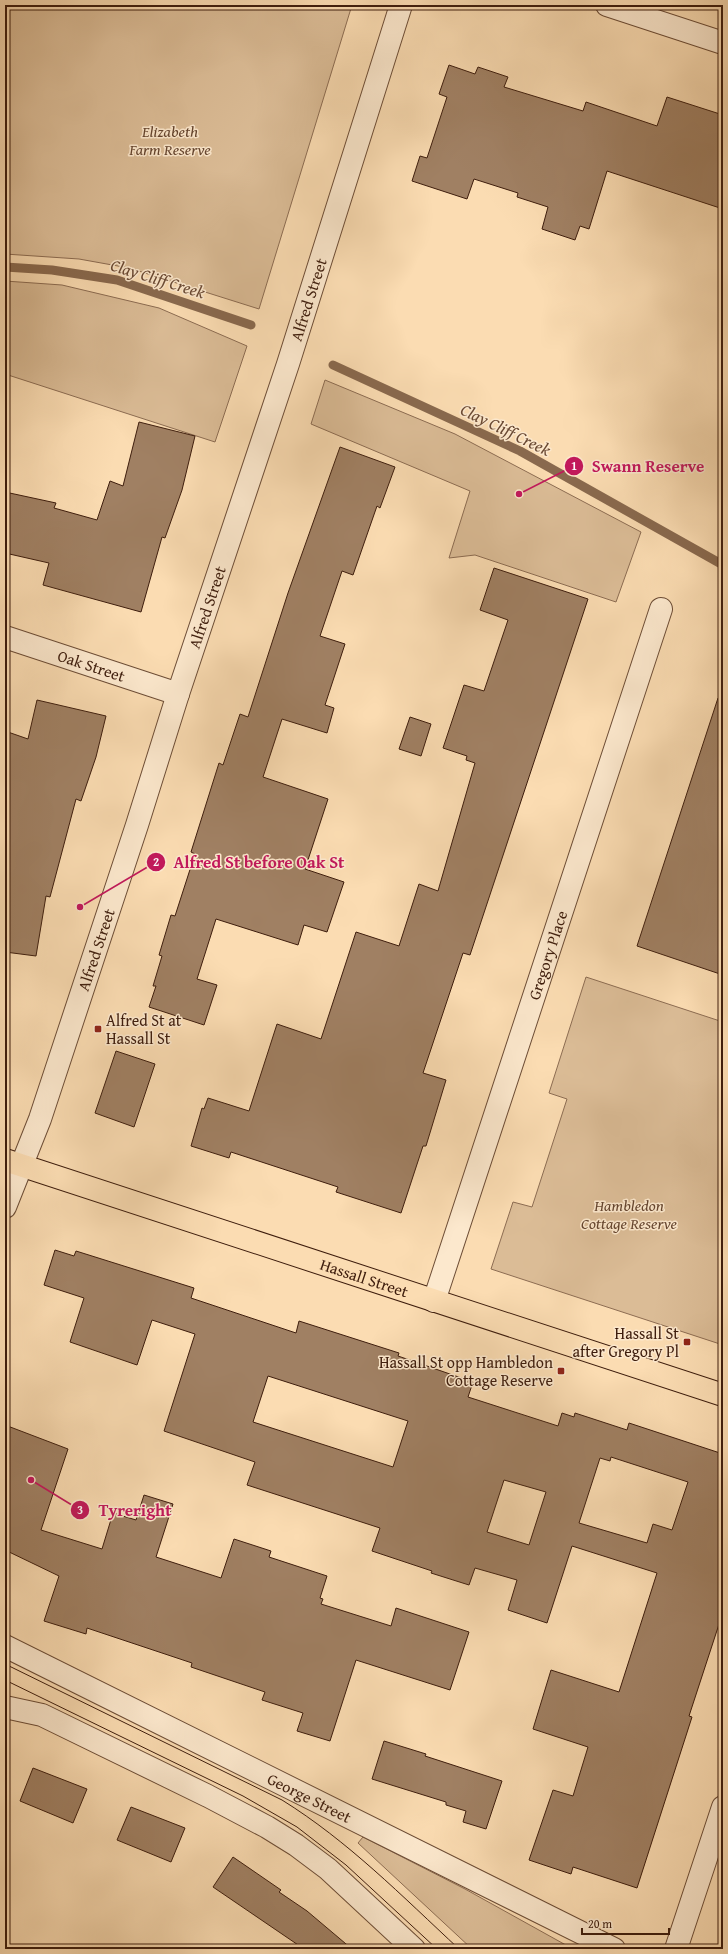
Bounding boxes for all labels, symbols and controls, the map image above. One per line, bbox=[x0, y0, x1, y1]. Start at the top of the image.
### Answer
park label: Elizabeth Farm Reserve bbox=[128, 119, 211, 161]
water label: Clay Cliff Creek bbox=[108, 252, 209, 304]
street label: Alfred Street bbox=[284, 255, 333, 344]
water label: Clay Cliff Creek bbox=[457, 396, 556, 462]
callout: Swann Reserve bbox=[564, 451, 713, 480]
text: Swann Reserve bbox=[592, 453, 704, 478]
text: 1 bbox=[571, 457, 577, 474]
street label: Alfred Street bbox=[182, 562, 232, 652]
street label: Oak Street bbox=[55, 643, 128, 688]
callout: Alfred St before Oak St bbox=[146, 847, 353, 876]
text: Alfred St before Oak St bbox=[173, 849, 345, 874]
text: 2 bbox=[153, 853, 159, 870]
street label: Alfred Street bbox=[71, 905, 121, 994]
street label: Gregory Place bbox=[522, 907, 573, 1003]
place label: Alfred St at Hassall St bbox=[106, 1008, 182, 1050]
marker: Alfred St at Hassall St bbox=[93, 1024, 103, 1034]
park label: Hambledon Cottage Reserve bbox=[581, 1193, 678, 1235]
street label: Hassall Street bbox=[317, 1252, 412, 1303]
place label: Hassall St after Gregory Pl bbox=[572, 1321, 680, 1363]
marker: Hassall St after Gregory Pl bbox=[682, 1337, 692, 1347]
place label: Hassall St opp Hambledon Cottage Reserve bbox=[379, 1350, 553, 1392]
marker: Hassall St opp Hambledon Cottage Reserve bbox=[556, 1366, 566, 1376]
callout: Tyreright bbox=[70, 1495, 179, 1524]
text: Tyreright bbox=[98, 1497, 172, 1522]
text: 3 bbox=[77, 1501, 83, 1518]
street label: George Street bbox=[263, 1766, 356, 1829]
scale bar bbox=[582, 1910, 669, 1936]
text: 20 m bbox=[588, 1915, 612, 1932]

